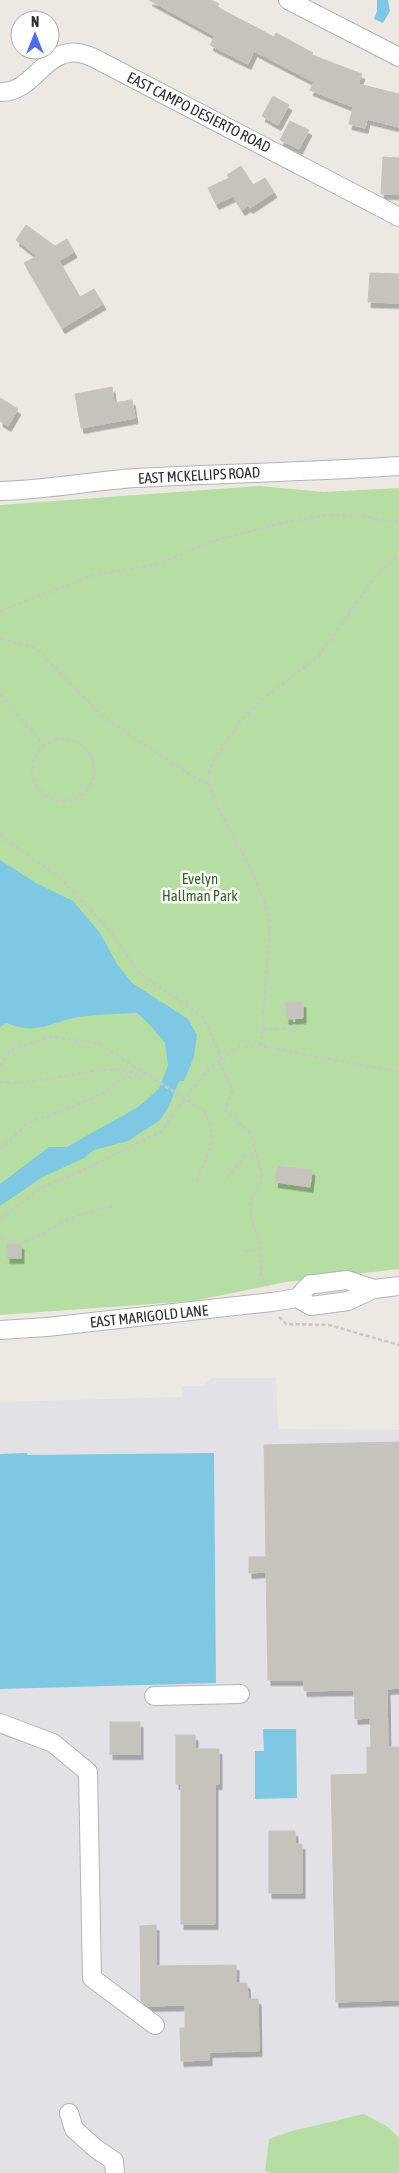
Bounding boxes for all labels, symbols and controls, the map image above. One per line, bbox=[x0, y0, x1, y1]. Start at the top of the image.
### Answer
north arrow bbox=[10, 10, 60, 60]
text: N bbox=[31, 14, 39, 30]
street label: EAST CAMPO DESIERTO ROAD bbox=[124, 68, 274, 156]
street label: EAST MCKELLIPS ROAD bbox=[138, 463, 260, 487]
park label: Evelyn Hallman Park bbox=[162, 870, 238, 904]
street label: EAST MARIGOLD LANE bbox=[89, 1301, 210, 1331]

